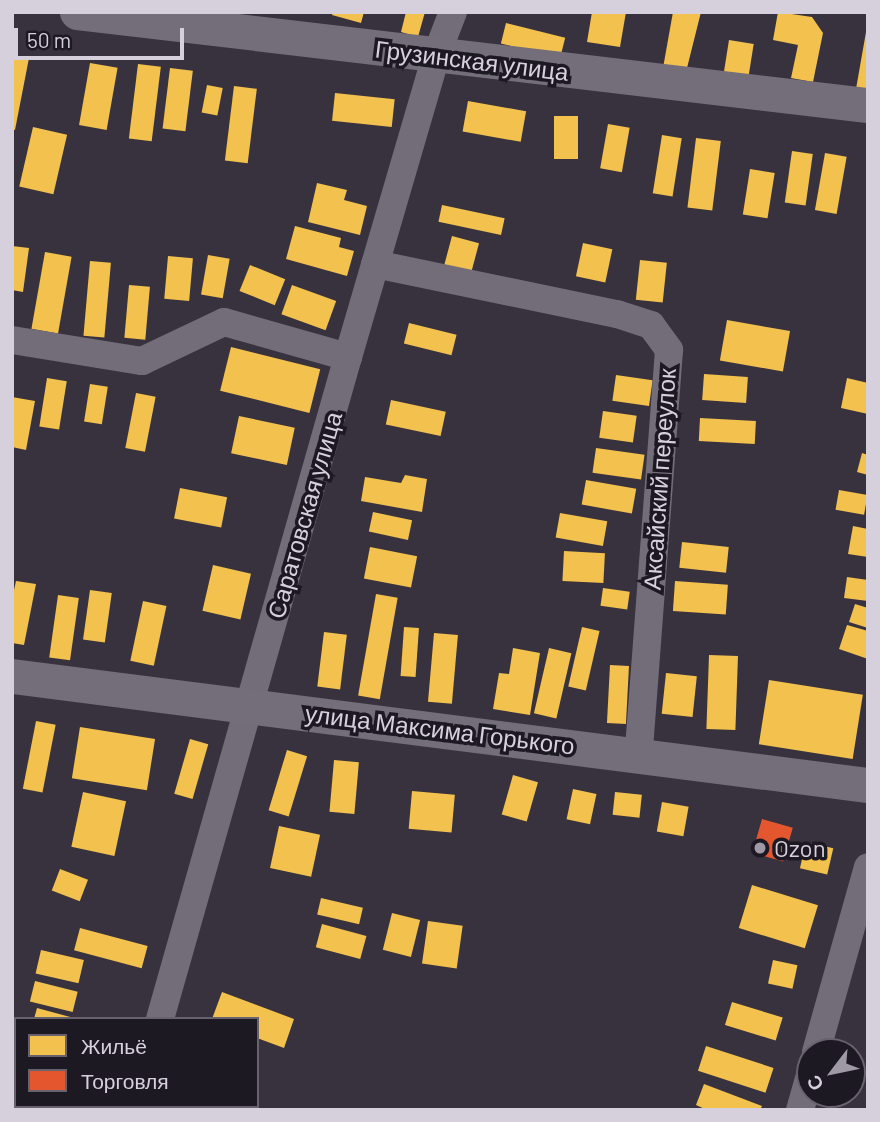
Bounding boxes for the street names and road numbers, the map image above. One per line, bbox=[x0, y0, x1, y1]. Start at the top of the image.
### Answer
street label: Грузинская улица bbox=[374, 34, 570, 86]
street label: Аксайский переулок bbox=[637, 367, 681, 591]
street label: Саратовская улица bbox=[261, 408, 347, 622]
street label: улица Максима Горького bbox=[304, 698, 576, 760]

